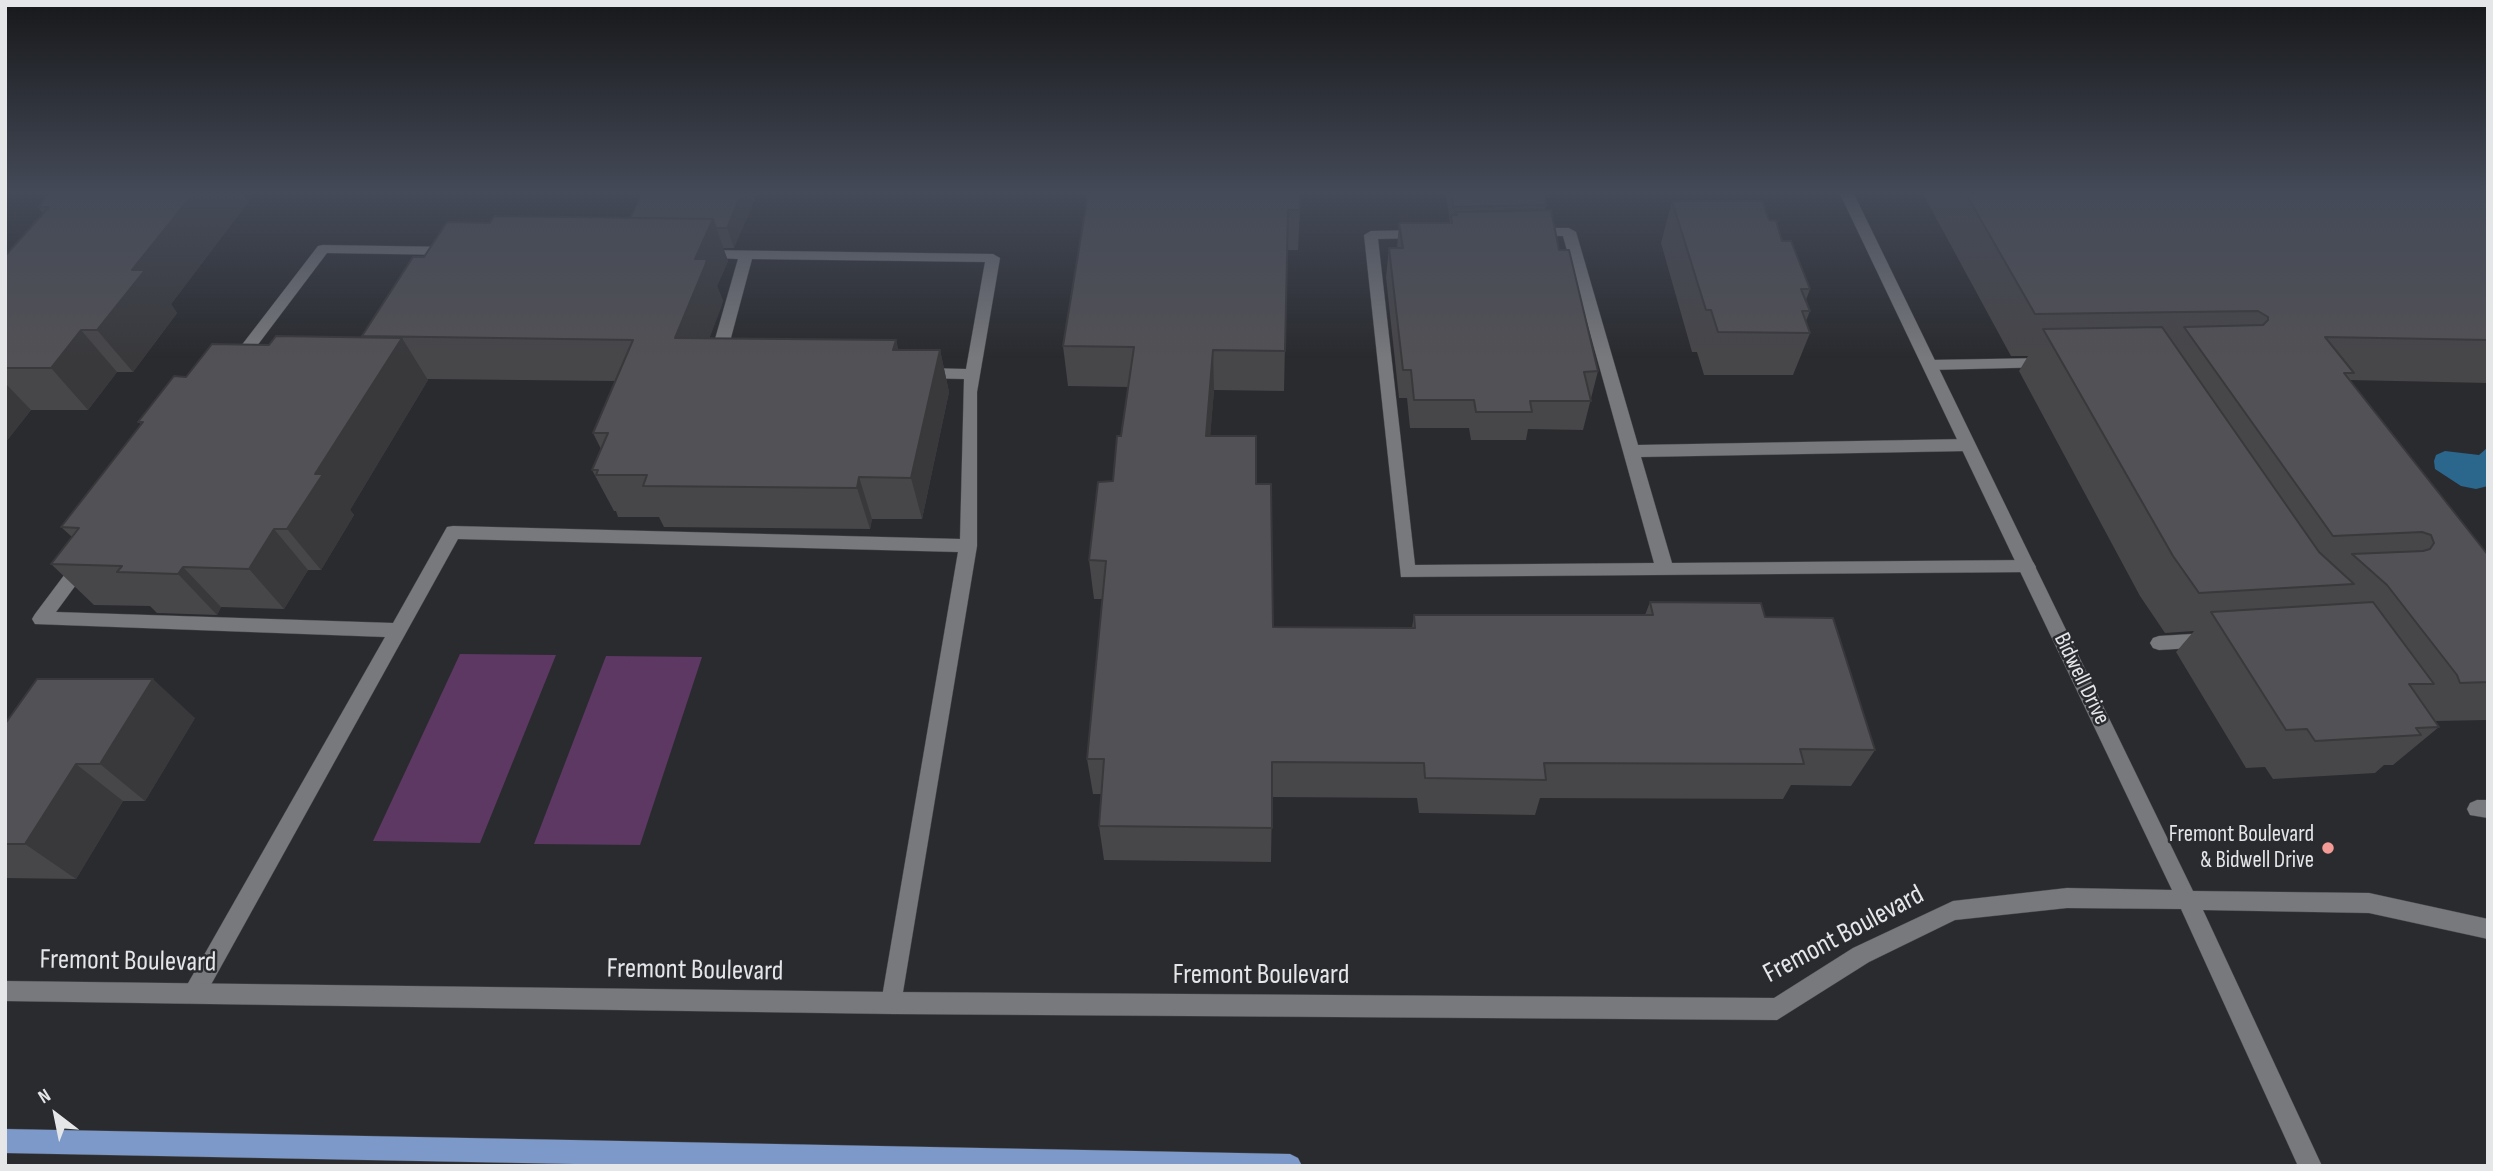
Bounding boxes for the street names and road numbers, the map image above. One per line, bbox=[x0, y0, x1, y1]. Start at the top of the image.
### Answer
street label: Bidwell Drive bbox=[2047, 629, 2115, 729]
street label: Fremont Boulevard bbox=[1758, 879, 1930, 991]
street label: Fremont Boulevard bbox=[39, 944, 217, 980]
street label: Fremont Boulevard bbox=[606, 953, 784, 989]
street label: Fremont Boulevard bbox=[1173, 959, 1349, 993]

